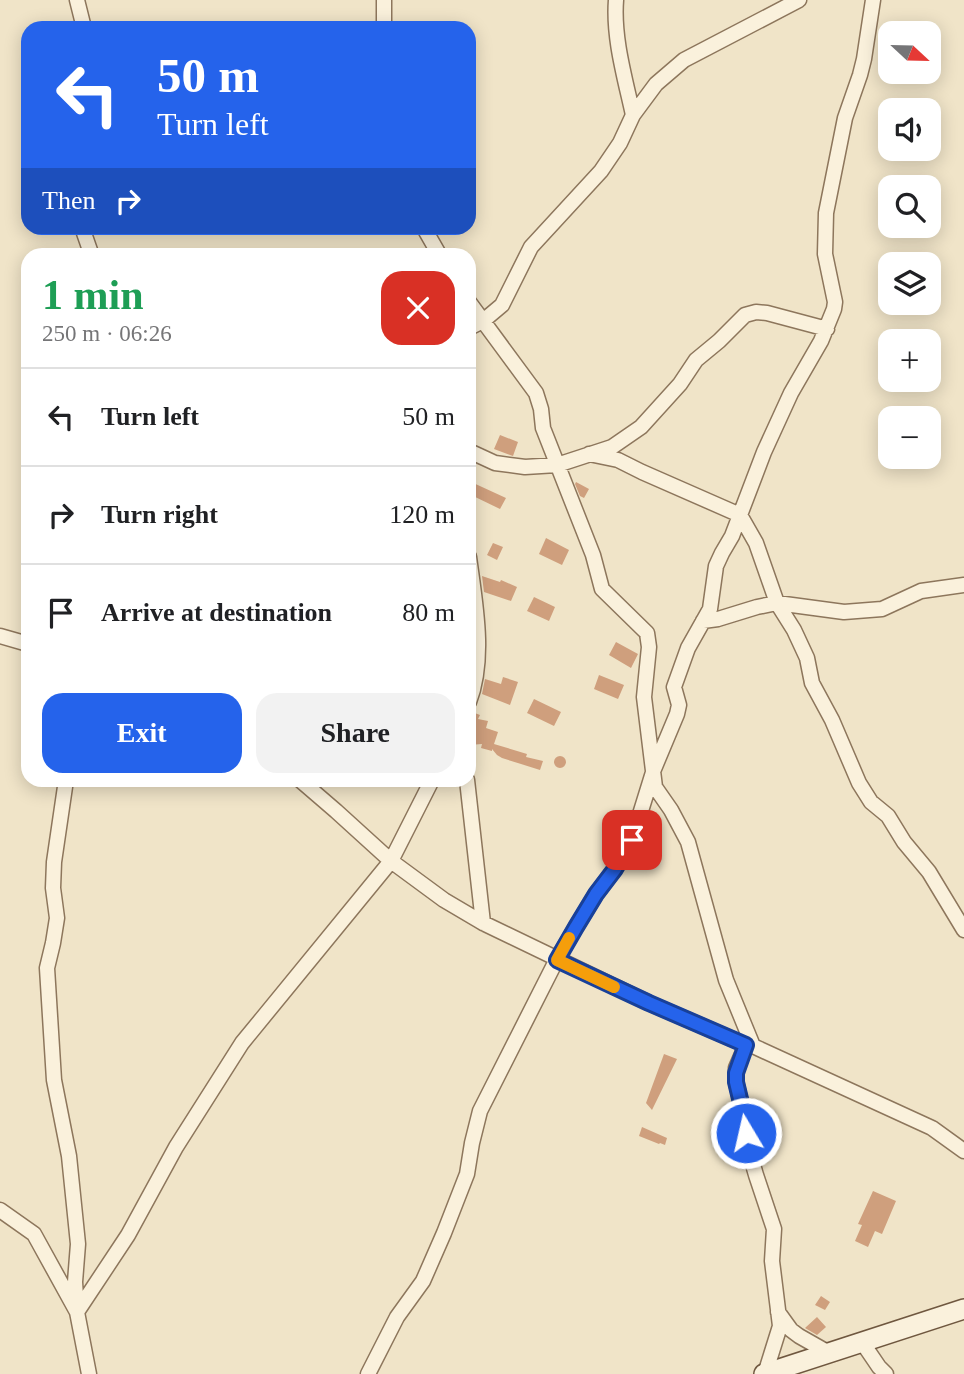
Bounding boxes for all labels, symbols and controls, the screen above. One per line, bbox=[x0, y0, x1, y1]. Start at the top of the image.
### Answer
north arrow bbox=[878, 21, 942, 84]
map controls bbox=[878, 21, 941, 469]
text: 50 m bbox=[157, 48, 259, 103]
icon: left bbox=[42, 49, 133, 140]
button: sound bbox=[878, 98, 941, 161]
text: Turn left bbox=[157, 106, 269, 142]
button: search bbox=[878, 175, 941, 238]
icon: right bbox=[109, 182, 147, 220]
text: Then bbox=[42, 186, 95, 215]
button: layers bbox=[878, 252, 941, 315]
button: close bbox=[381, 271, 455, 345]
text: 1 min bbox=[42, 272, 144, 318]
text: 250 m · 06:26 bbox=[42, 321, 172, 346]
button: + bbox=[878, 329, 941, 392]
icon: left bbox=[42, 398, 80, 436]
text: Turn left bbox=[101, 402, 199, 431]
text: 50 m bbox=[402, 402, 455, 431]
button: − bbox=[878, 406, 941, 469]
icon: right bbox=[42, 496, 80, 534]
text: Turn right bbox=[101, 500, 218, 529]
text: 120 m bbox=[389, 500, 455, 529]
icon: arrive bbox=[42, 594, 80, 632]
text: Arrive at destination bbox=[101, 598, 332, 627]
text: 80 m bbox=[402, 598, 455, 627]
button: Exit bbox=[42, 693, 242, 773]
button: Share bbox=[256, 693, 455, 773]
pin bbox=[602, 810, 662, 870]
icon: arrive bbox=[613, 821, 651, 859]
position arrow bbox=[709, 1096, 783, 1170]

